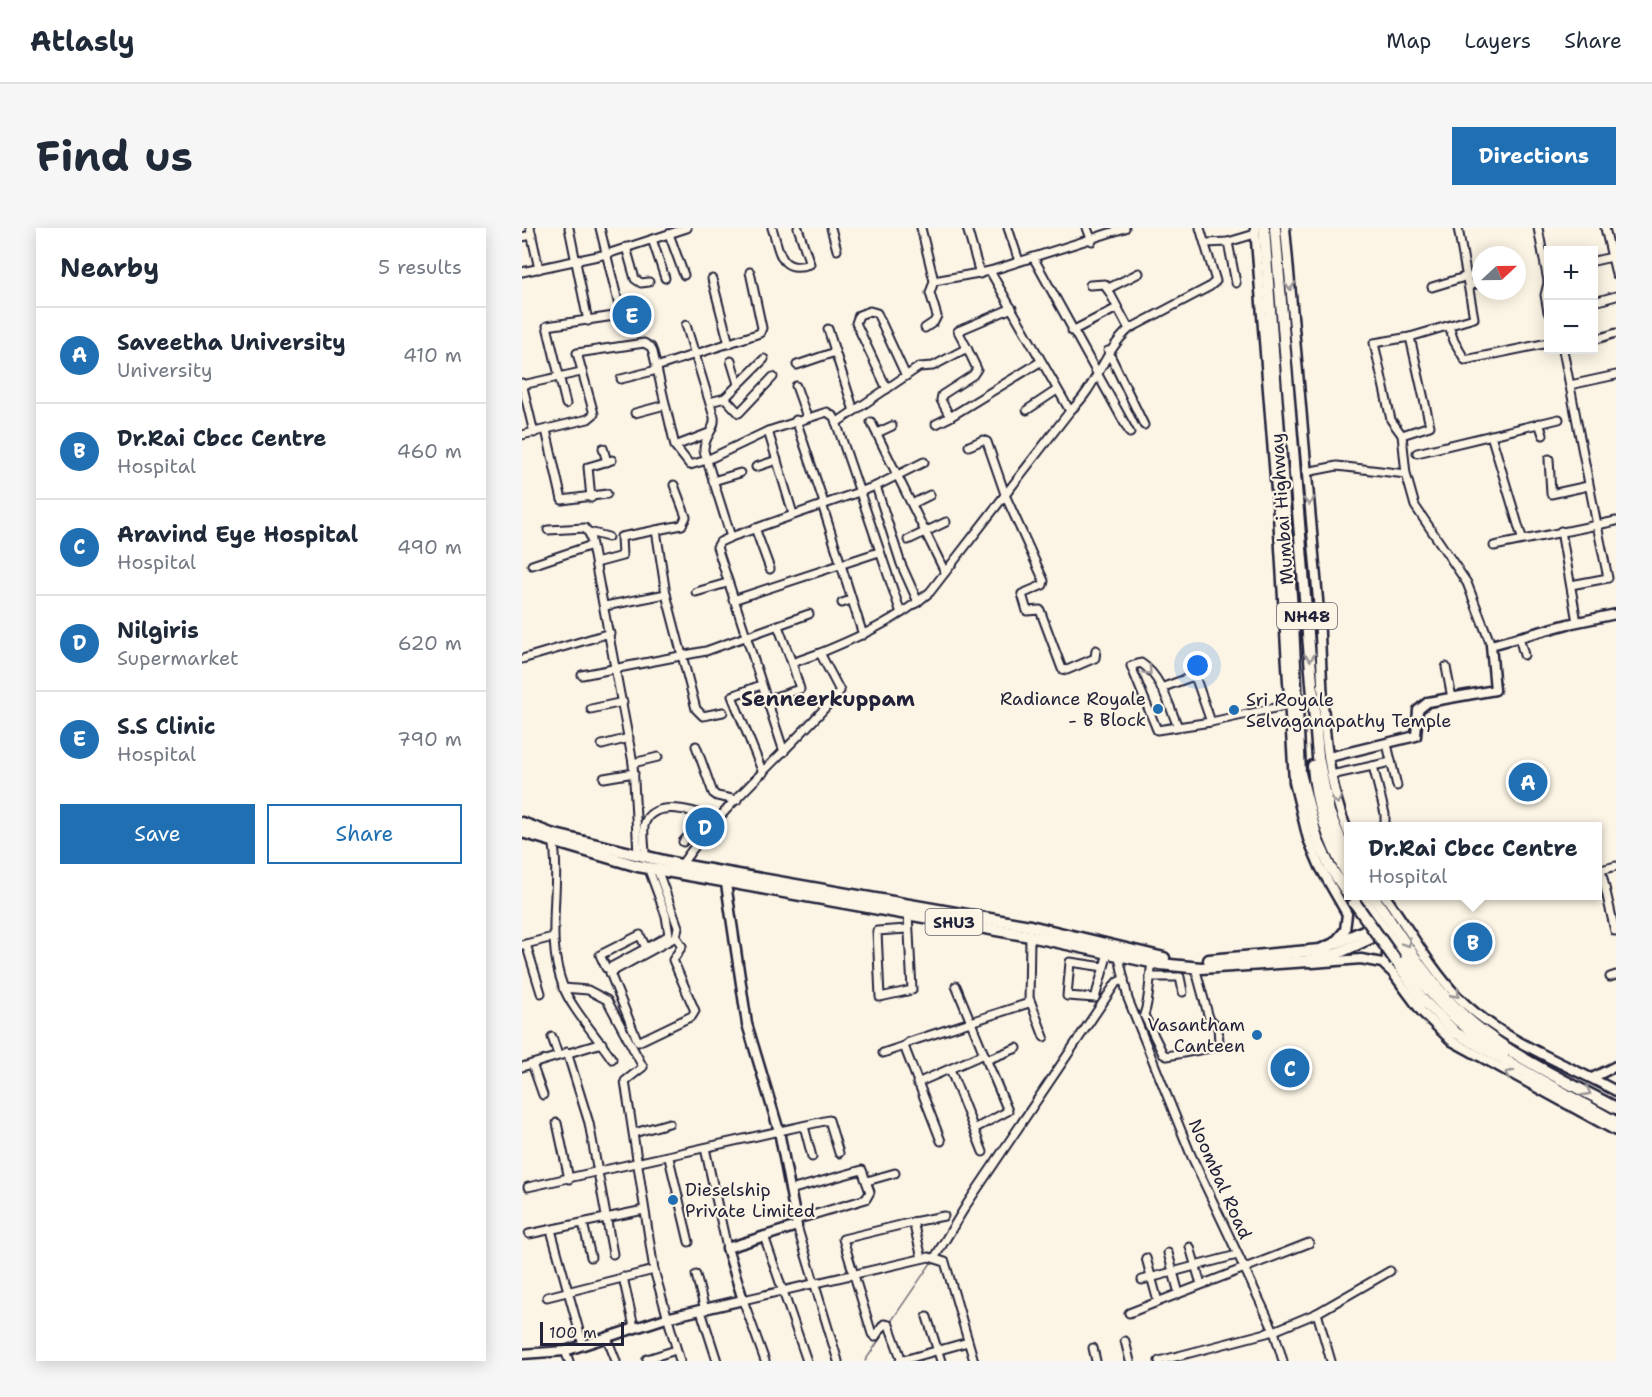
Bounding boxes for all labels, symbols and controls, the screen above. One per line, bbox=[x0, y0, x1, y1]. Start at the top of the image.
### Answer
text: Atlasly bbox=[30, 22, 135, 60]
text: Map bbox=[1386, 27, 1431, 55]
text: Layers bbox=[1464, 27, 1531, 55]
text: Share bbox=[1564, 27, 1622, 55]
button: Directions bbox=[1452, 127, 1616, 185]
text: Find us bbox=[36, 128, 193, 184]
north arrow bbox=[1472, 246, 1526, 300]
map controls bbox=[1544, 246, 1598, 354]
button: + bbox=[1544, 246, 1598, 300]
text: Nearby bbox=[60, 250, 159, 285]
text: 5 results bbox=[378, 254, 462, 280]
one-way arrow bbox=[1283, 282, 1296, 291]
pin: E bbox=[612, 292, 652, 338]
button: − bbox=[1544, 300, 1598, 354]
text: Saveetha University bbox=[117, 328, 346, 357]
text: A bbox=[72, 342, 87, 368]
text: 410 m bbox=[403, 342, 462, 368]
text: University bbox=[117, 357, 213, 383]
text: Dr.Rai Cbcc Centre bbox=[117, 424, 327, 453]
street label: Mumbai Highway bbox=[1265, 432, 1299, 586]
text: B bbox=[73, 438, 86, 464]
text: 460 m bbox=[397, 438, 462, 464]
text: Hospital bbox=[117, 453, 196, 479]
one-way arrow bbox=[1302, 497, 1315, 506]
text: Aravind Eye Hospital bbox=[117, 520, 358, 549]
text: C bbox=[73, 534, 86, 560]
text: 490 m bbox=[397, 534, 462, 560]
text: Hospital bbox=[117, 549, 196, 575]
road number: NH48 bbox=[1277, 603, 1337, 629]
text: Nilgiris bbox=[117, 616, 199, 645]
text: D bbox=[72, 630, 87, 656]
text: 620 m bbox=[398, 630, 462, 656]
text: Supermarket bbox=[117, 645, 239, 671]
your location bbox=[1183, 651, 1212, 680]
one-way arrow bbox=[1303, 653, 1316, 662]
one-way arrow bbox=[1141, 664, 1152, 674]
district label: Senneerkuppam bbox=[741, 685, 915, 713]
place label: Radiance Royale - B Block bbox=[1000, 687, 1146, 732]
place label: Sri Royale Selvaganapathy Temple bbox=[1246, 688, 1452, 733]
marker: Radiance Royale - B Block bbox=[1151, 702, 1165, 716]
marker: Sri Royale Selvaganapathy Temple bbox=[1227, 703, 1241, 717]
text: S.S Clinic bbox=[117, 712, 216, 741]
text: E bbox=[73, 726, 86, 752]
text: 790 m bbox=[397, 726, 462, 752]
text: Hospital bbox=[117, 741, 196, 767]
pin: A bbox=[1508, 760, 1548, 804]
one-way arrow bbox=[1330, 794, 1342, 805]
button: Save bbox=[60, 804, 255, 864]
button: Share bbox=[267, 804, 462, 864]
pin: D bbox=[686, 804, 724, 850]
popup bbox=[1344, 822, 1602, 900]
text: Dr.Rai Cbcc Centre bbox=[1368, 834, 1578, 863]
text: Hospital bbox=[1368, 863, 1447, 889]
road number: SHU3 bbox=[926, 909, 982, 935]
pin: B bbox=[1454, 920, 1492, 964]
one-way arrow bbox=[1400, 937, 1411, 948]
one-way arrow bbox=[1449, 987, 1460, 998]
place label: Vasantham Canteen bbox=[1147, 1013, 1245, 1058]
marker: Vasantham Canteen bbox=[1250, 1028, 1264, 1042]
pin: C bbox=[1270, 1046, 1310, 1090]
one-way arrow bbox=[1504, 1070, 1515, 1081]
one-way arrow bbox=[1580, 1085, 1591, 1096]
street label: Noombal Road bbox=[1183, 1115, 1257, 1243]
place label: Dieselship Private Limited bbox=[685, 1178, 815, 1223]
marker: Dieselship Private Limited bbox=[666, 1193, 680, 1207]
scale bar bbox=[540, 1319, 624, 1346]
text: 100 m bbox=[549, 1322, 597, 1343]

